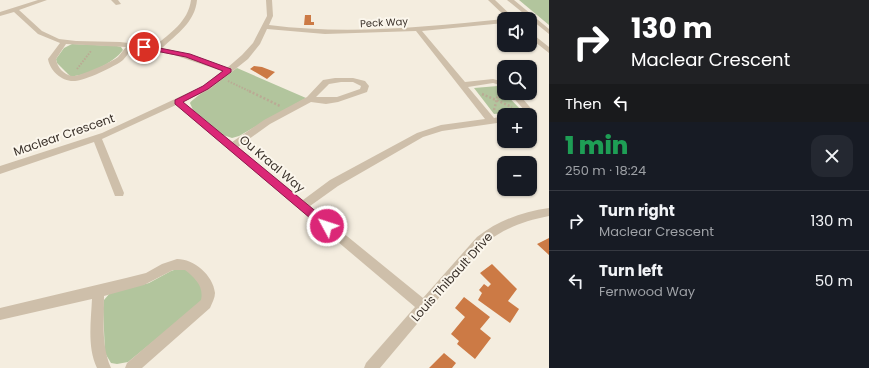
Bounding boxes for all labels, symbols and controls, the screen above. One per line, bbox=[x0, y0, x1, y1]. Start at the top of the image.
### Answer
text: 130 m bbox=[631, 9, 712, 48]
map controls bbox=[497, 12, 537, 196]
button: sound bbox=[497, 12, 537, 52]
street label: Peck Way bbox=[360, 14, 409, 31]
icon: right bbox=[565, 16, 617, 68]
pin bbox=[127, 30, 161, 64]
icon: arrive bbox=[133, 36, 155, 58]
text: Maclear Crescent bbox=[631, 47, 790, 72]
button: search bbox=[497, 60, 537, 100]
icon: left bbox=[610, 92, 632, 114]
text: Then bbox=[565, 93, 602, 114]
button: + bbox=[497, 108, 537, 148]
street label: Maclear Crescent bbox=[11, 109, 117, 160]
text: 1 min bbox=[565, 129, 628, 162]
street label: Ou Kraal Way bbox=[236, 131, 309, 196]
button: close bbox=[811, 135, 853, 177]
button: − bbox=[497, 156, 537, 196]
text: 250 m · 18:24 bbox=[565, 161, 646, 180]
text: Turn right bbox=[599, 200, 675, 221]
position arrow bbox=[306, 205, 348, 247]
icon: right bbox=[565, 210, 587, 232]
text: 130 m bbox=[810, 210, 853, 231]
text: Maclear Crescent bbox=[599, 222, 714, 241]
street label: Louis Thibault Drive bbox=[407, 228, 496, 325]
text: Turn left bbox=[599, 260, 663, 281]
icon: left bbox=[565, 270, 587, 292]
text: 50 m bbox=[815, 270, 853, 291]
text: Fernwood Way bbox=[599, 282, 695, 301]

